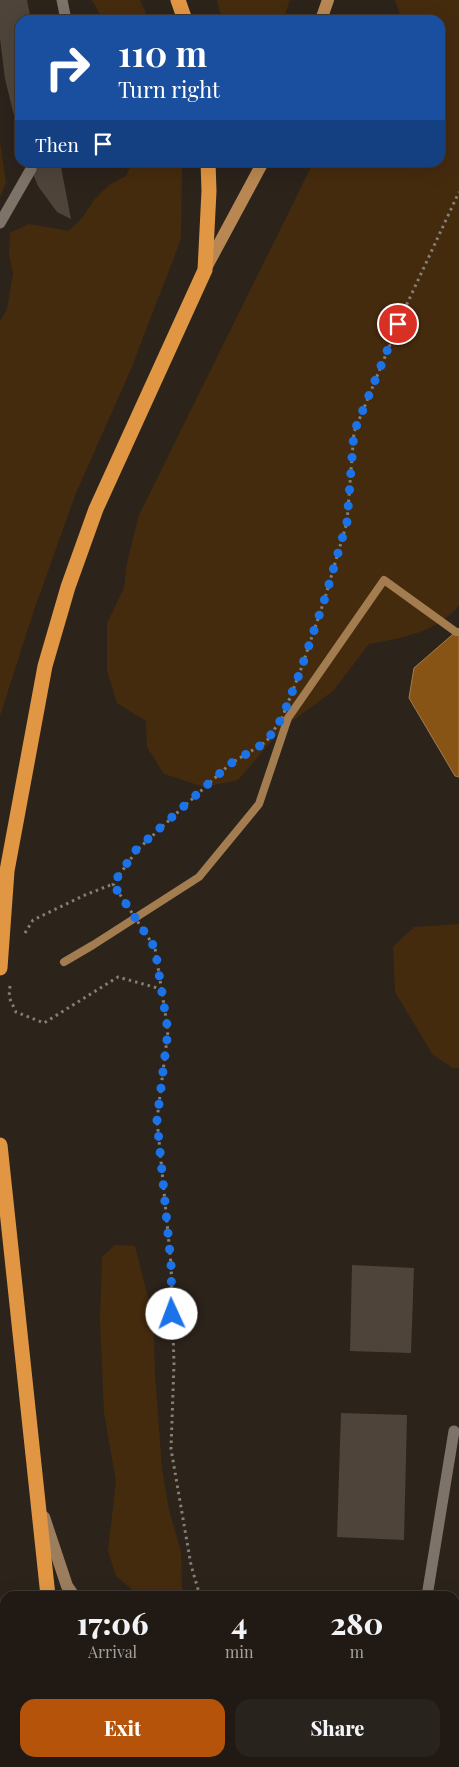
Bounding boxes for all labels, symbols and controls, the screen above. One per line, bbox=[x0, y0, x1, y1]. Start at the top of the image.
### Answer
text: 110 m bbox=[118, 29, 207, 76]
icon: right bbox=[35, 35, 100, 100]
text: Turn right bbox=[118, 74, 220, 104]
icon: arrive bbox=[89, 130, 117, 158]
text: Then bbox=[35, 131, 79, 157]
pin bbox=[377, 303, 419, 345]
icon: arrive bbox=[384, 310, 412, 338]
position arrow bbox=[145, 1287, 197, 1339]
text: 17:06 bbox=[77, 1603, 148, 1643]
text: 4 bbox=[231, 1603, 247, 1643]
text: 280 bbox=[330, 1603, 383, 1643]
text: Arrival bbox=[88, 1641, 137, 1662]
text: min bbox=[225, 1641, 254, 1662]
text: m bbox=[350, 1641, 364, 1662]
button: Exit bbox=[20, 1699, 225, 1757]
button: Share bbox=[235, 1699, 440, 1757]

